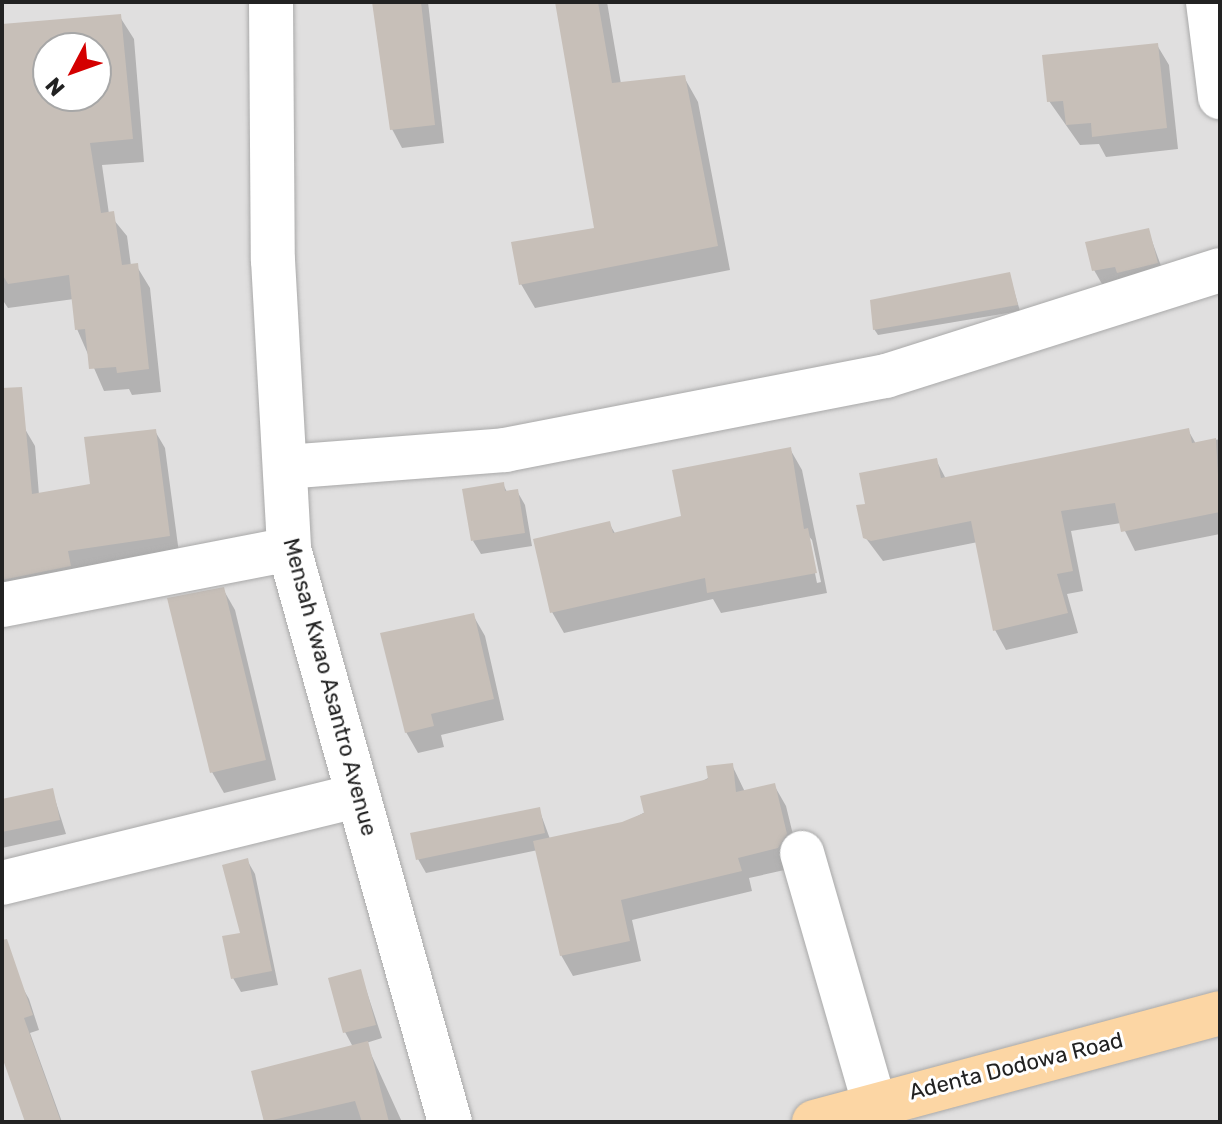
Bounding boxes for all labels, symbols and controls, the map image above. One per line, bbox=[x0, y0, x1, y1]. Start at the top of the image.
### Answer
north arrow bbox=[32, 32, 112, 112]
text: N bbox=[40, 72, 70, 102]
street label: Mensah Kwao Asantro Avenue bbox=[277, 535, 383, 839]
street label: Adenta Dodowa Road bbox=[906, 1027, 1126, 1105]

